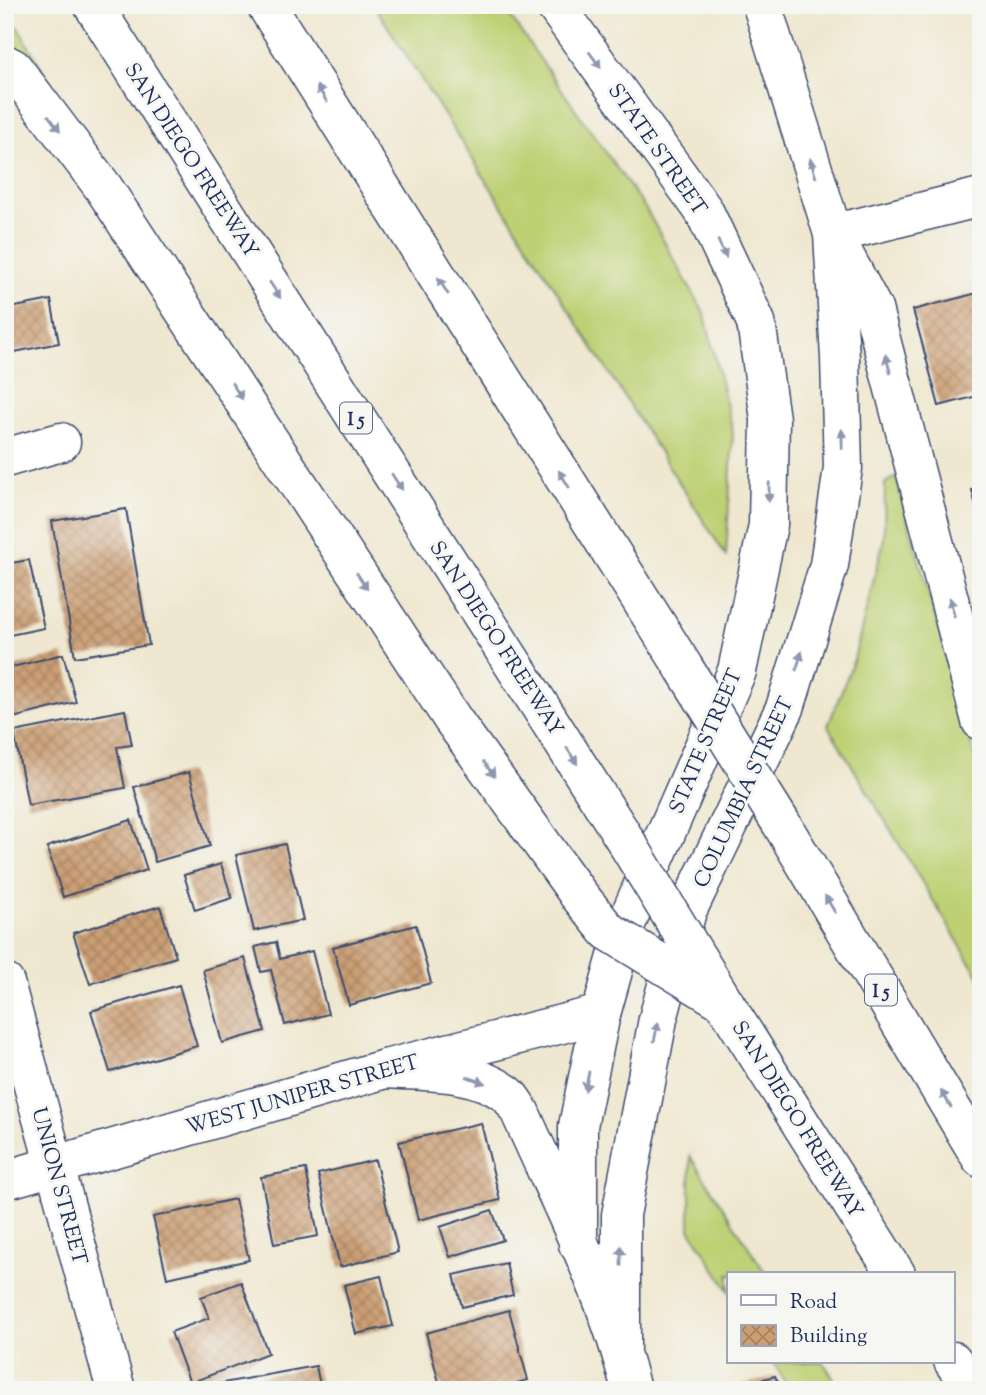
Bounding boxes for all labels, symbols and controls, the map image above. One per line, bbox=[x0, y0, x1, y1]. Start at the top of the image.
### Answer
one-way arrow bbox=[588, 51, 602, 70]
street label: SAN DIEGO FREEWAY bbox=[116, 58, 265, 265]
street label: STATE STREET bbox=[600, 78, 713, 222]
one-way arrow bbox=[315, 84, 328, 103]
one-way arrow bbox=[47, 113, 61, 132]
one-way arrow bbox=[807, 158, 818, 179]
one-way arrow bbox=[717, 238, 728, 259]
one-way arrow bbox=[436, 276, 449, 296]
one-way arrow bbox=[268, 280, 281, 300]
one-way arrow bbox=[882, 353, 892, 374]
one-way arrow bbox=[230, 381, 243, 401]
road number: I 5 bbox=[340, 402, 372, 434]
one-way arrow bbox=[836, 428, 848, 450]
one-way arrow bbox=[558, 469, 571, 488]
one-way arrow bbox=[390, 472, 403, 492]
one-way arrow bbox=[763, 481, 774, 503]
street label: SAN DIEGO FREEWAY bbox=[421, 536, 570, 743]
one-way arrow bbox=[355, 571, 368, 591]
one-way arrow bbox=[946, 596, 957, 618]
one-way arrow bbox=[795, 650, 805, 671]
street label: STATE STREET bbox=[663, 664, 751, 819]
street label: COLUMBIA STREET bbox=[687, 692, 802, 893]
one-way arrow bbox=[565, 747, 578, 766]
one-way arrow bbox=[482, 760, 496, 779]
one-way arrow bbox=[823, 894, 836, 913]
road number: I 5 bbox=[865, 974, 897, 1006]
street label: SAN DIEGO FREEWAY bbox=[723, 1016, 869, 1224]
one-way arrow bbox=[651, 1020, 662, 1042]
street label: WEST JUNIPER STREET bbox=[183, 1048, 423, 1144]
one-way arrow bbox=[581, 1070, 592, 1092]
one-way arrow bbox=[466, 1075, 487, 1086]
one-way arrow bbox=[940, 1090, 952, 1109]
street label: UNION STREET bbox=[23, 1104, 94, 1269]
one-way arrow bbox=[615, 1244, 627, 1266]
legend bbox=[727, 1272, 954, 1364]
text: Road bbox=[790, 1288, 837, 1318]
text: Building bbox=[790, 1322, 867, 1352]

